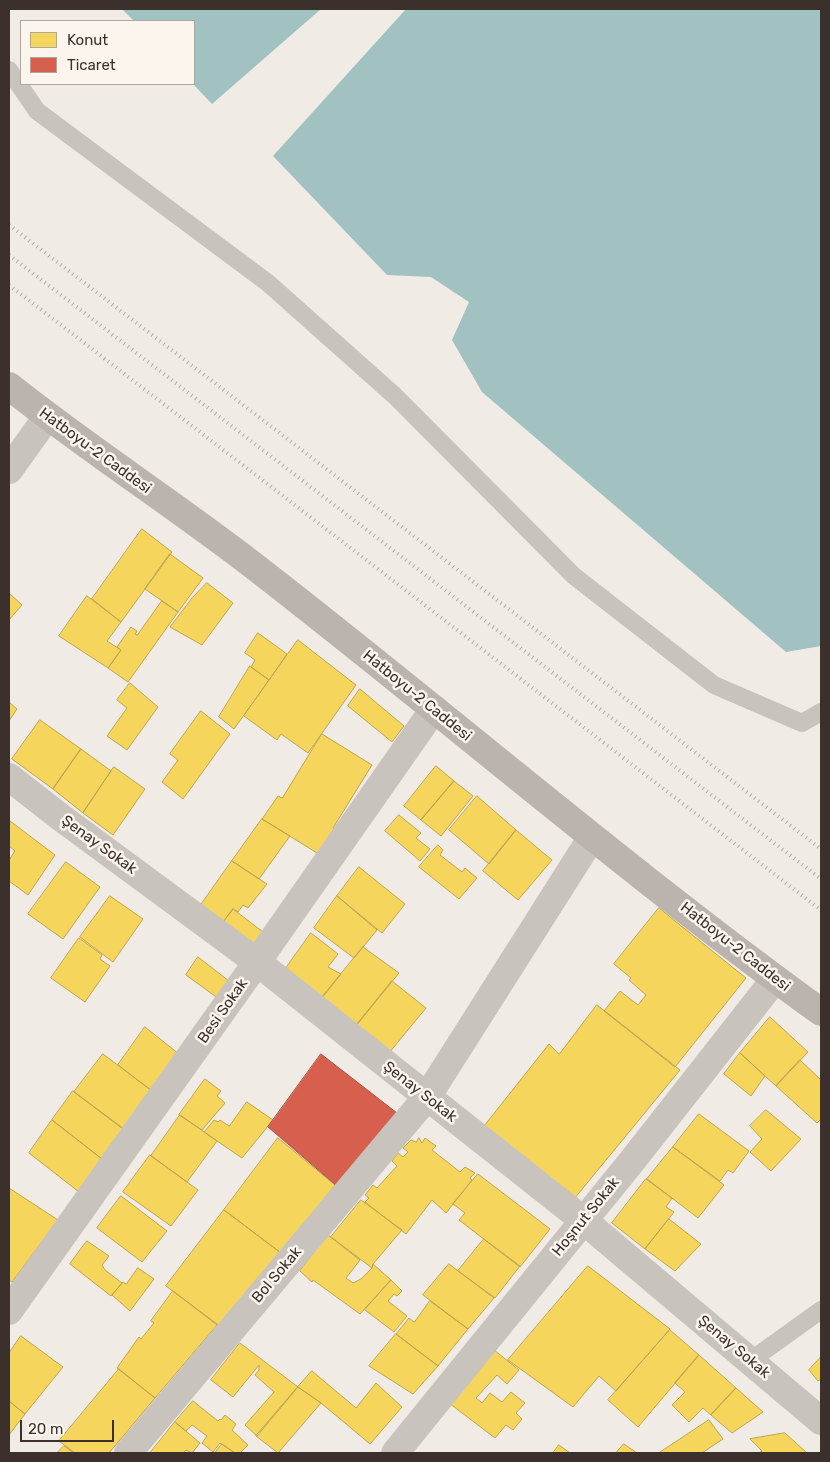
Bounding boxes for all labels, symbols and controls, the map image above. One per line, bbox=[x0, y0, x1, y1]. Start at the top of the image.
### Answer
legend bbox=[20, 20, 195, 85]
text: Konut bbox=[67, 31, 108, 49]
text: Ticaret bbox=[67, 56, 116, 74]
street label: Hatboyu-2 Caddesi bbox=[35, 404, 155, 498]
street label: Hatboyu-2 Caddesi bbox=[359, 647, 475, 745]
street label: Şenay Sokak bbox=[58, 812, 140, 878]
street label: Hatboyu-2 Caddesi bbox=[677, 899, 793, 995]
street label: Besi Sokak bbox=[194, 975, 252, 1047]
street label: Şenay Sokak bbox=[380, 1058, 460, 1126]
street label: Hoşnut Sokak bbox=[549, 1174, 623, 1260]
street label: Bol Sokak bbox=[248, 1243, 306, 1307]
street label: Şenay Sokak bbox=[694, 1312, 774, 1382]
scale bar bbox=[22, 1410, 116, 1442]
text: 20 m bbox=[28, 1420, 63, 1438]

